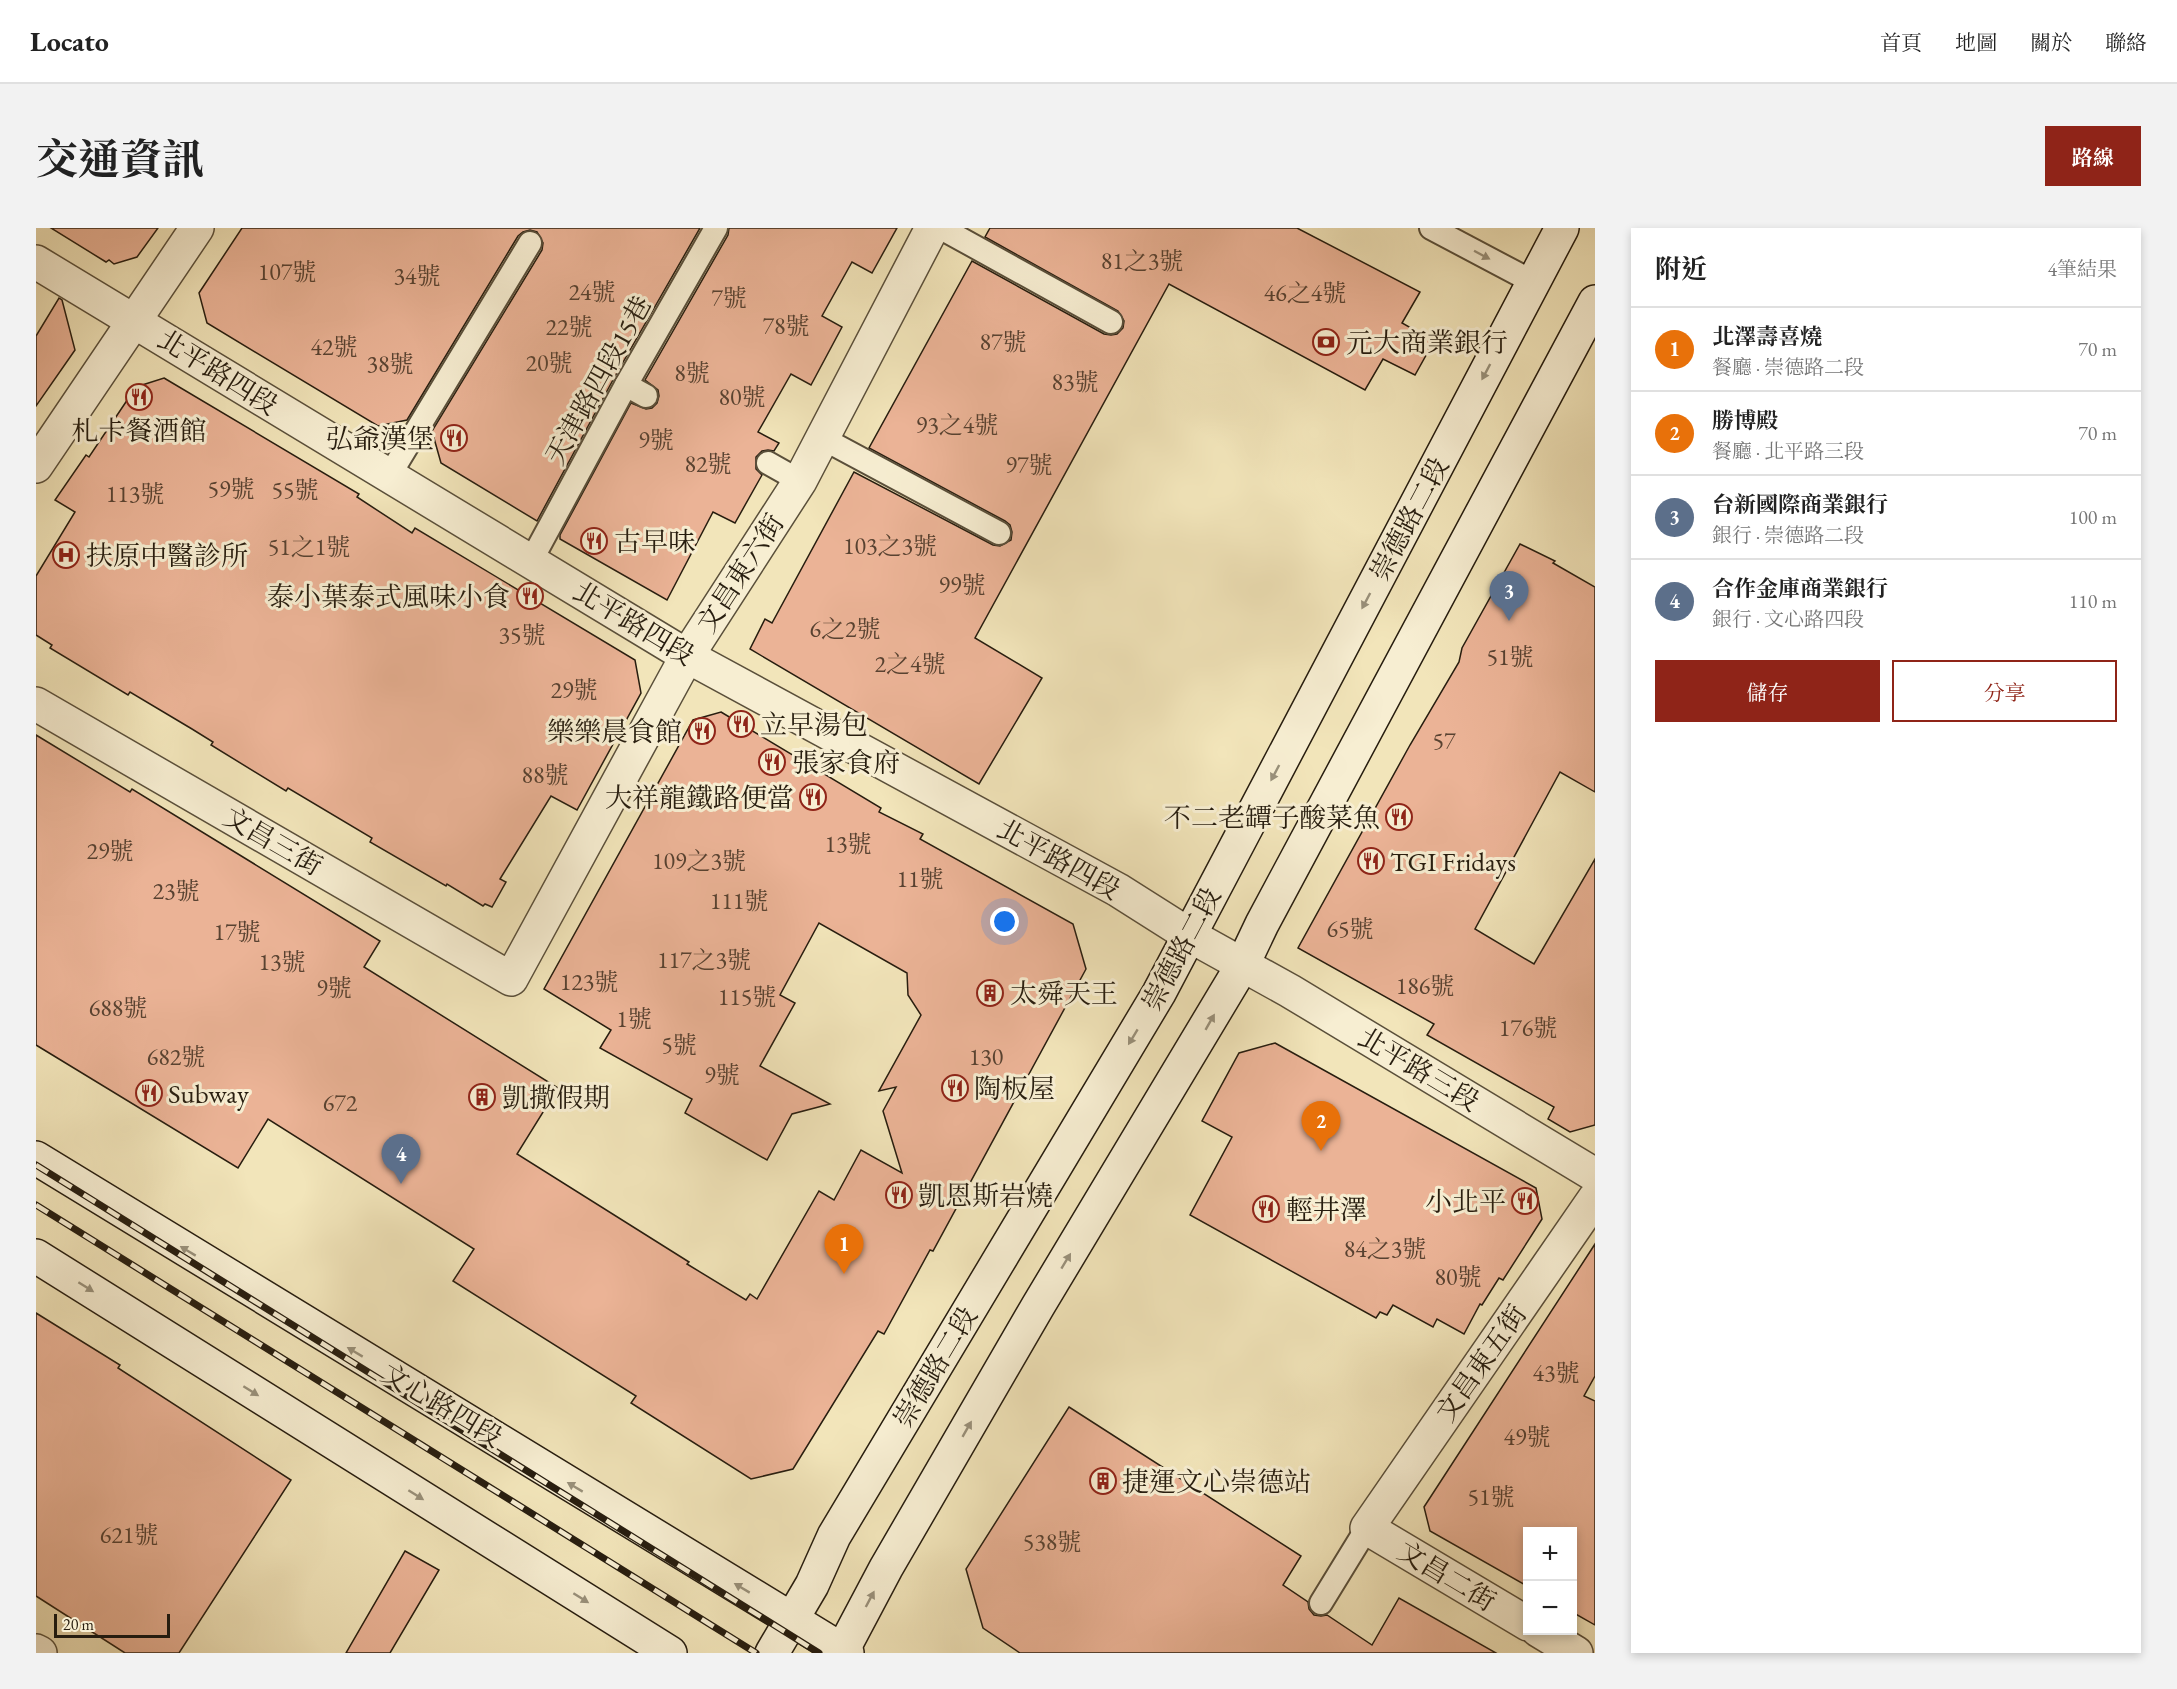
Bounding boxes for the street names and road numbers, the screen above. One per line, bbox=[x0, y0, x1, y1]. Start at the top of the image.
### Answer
street label: 天津路四段15巷 bbox=[537, 289, 659, 471]
street label: 北平路四段 bbox=[151, 321, 285, 423]
street label: 崇德路二段 bbox=[1362, 451, 1456, 587]
street label: 文昌東六街 bbox=[689, 507, 791, 639]
street label: 北平路四段 bbox=[567, 573, 701, 673]
street label: 文昌三街 bbox=[217, 799, 329, 883]
street label: 北平路四段 bbox=[991, 811, 1127, 907]
street label: 崇德路二段 bbox=[1134, 881, 1228, 1017]
street label: 北平路三段 bbox=[1352, 1019, 1486, 1119]
street label: 文昌東五街 bbox=[1428, 1298, 1534, 1428]
street label: 崇德路二段 bbox=[885, 1300, 985, 1434]
street label: 文心路四段 bbox=[375, 1355, 509, 1455]
street label: 文昌二街 bbox=[1392, 1533, 1502, 1619]

